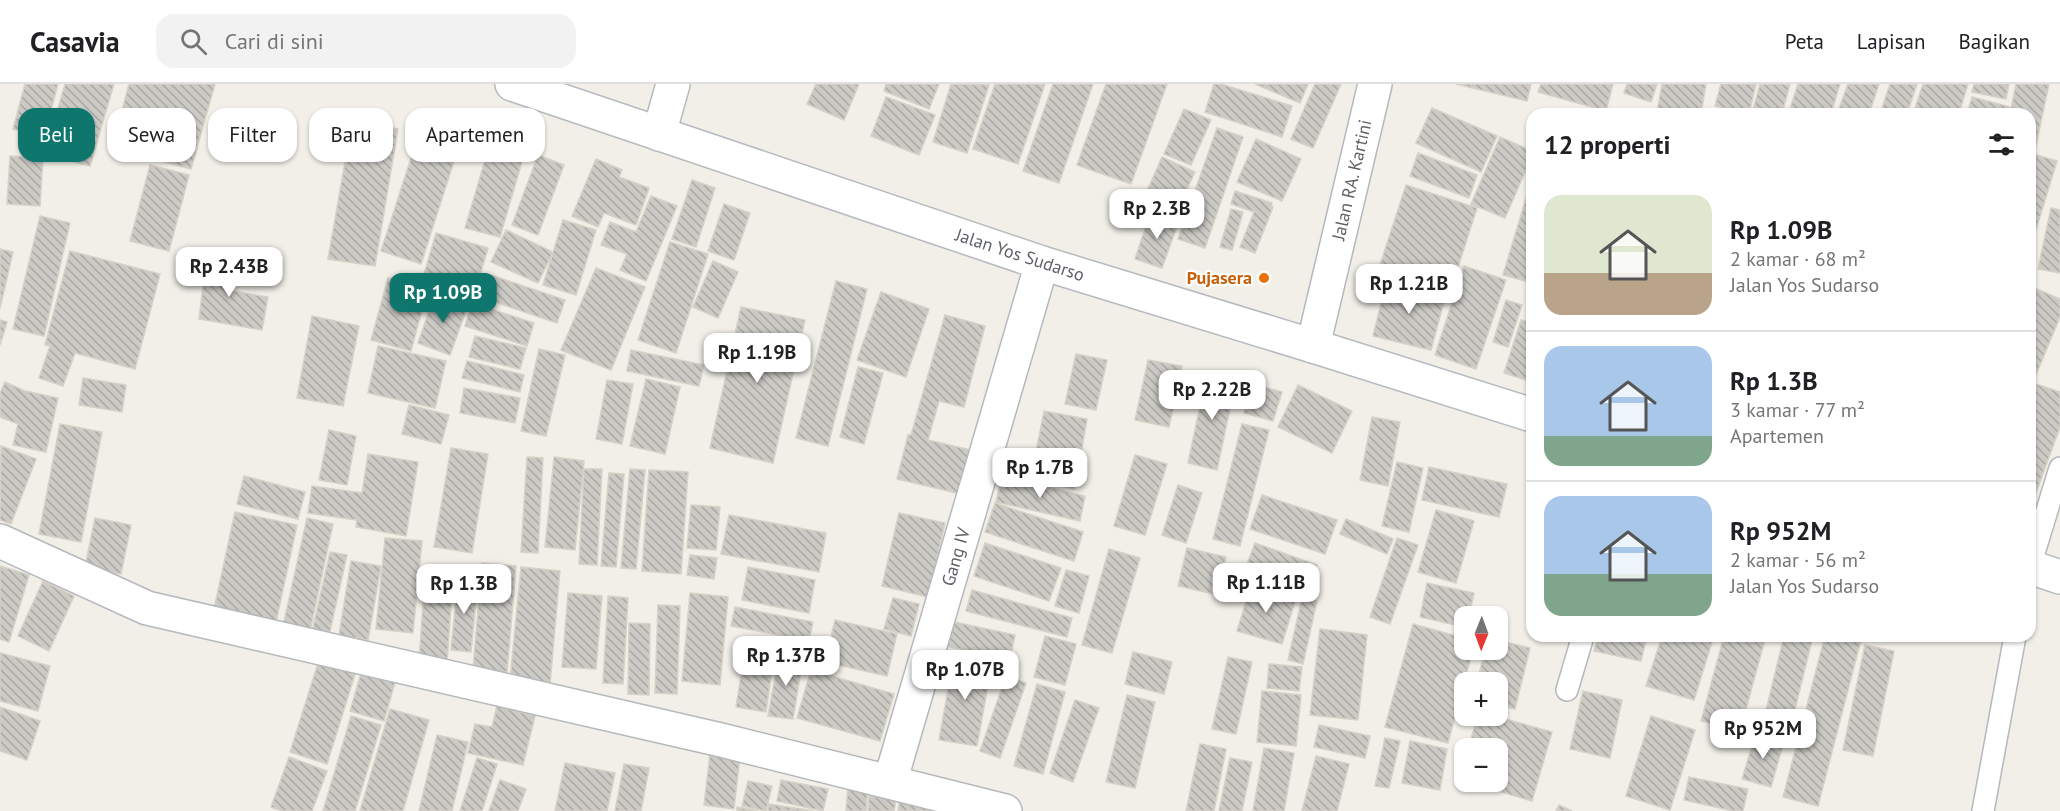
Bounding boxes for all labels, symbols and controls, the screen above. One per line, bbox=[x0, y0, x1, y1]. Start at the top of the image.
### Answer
search box bbox=[156, 14, 576, 68]
text: Casavia bbox=[30, 23, 120, 60]
icon: search bbox=[177, 25, 210, 58]
text: Cari di sini bbox=[225, 27, 324, 55]
text: Peta bbox=[1785, 28, 1824, 55]
text: Lapisan bbox=[1857, 28, 1925, 55]
text: Bagikan bbox=[1958, 28, 2030, 55]
chip: Beli bbox=[18, 108, 95, 162]
chip: Sewa bbox=[107, 108, 196, 162]
chip: Filter bbox=[208, 108, 297, 162]
chip: Baru bbox=[309, 108, 393, 162]
chip: Apartemen bbox=[405, 108, 545, 162]
street label: Jalan RA. Kartini bbox=[1326, 117, 1377, 243]
text: 12 properti bbox=[1544, 128, 1670, 161]
icon: filters bbox=[1985, 128, 2018, 161]
pin: Rp 2.3B bbox=[1102, 189, 1212, 240]
text: Rp 2.3B bbox=[1123, 195, 1191, 221]
text: Rp 1.09B bbox=[1730, 213, 1832, 246]
icon: home bbox=[1592, 219, 1664, 291]
street label: Jalan Yos Sudarso bbox=[952, 223, 1088, 286]
text: 2 kamar · 68 m² bbox=[1730, 246, 1866, 272]
pin: Rp 2.43B bbox=[167, 247, 291, 298]
text: Rp 2.43B bbox=[190, 253, 268, 279]
pin: Rp 1.21B bbox=[1347, 264, 1471, 315]
place label: Pujasera bbox=[1187, 266, 1252, 289]
text: Rp 1.21B bbox=[1370, 270, 1448, 296]
marker: Pujasera bbox=[1257, 271, 1271, 285]
text: Jalan Yos Sudarso bbox=[1730, 272, 1879, 298]
pin: Rp 1.09B bbox=[381, 273, 505, 324]
text: Rp 1.09B bbox=[404, 279, 482, 305]
pin: Rp 1.19B bbox=[695, 333, 819, 384]
text: Rp 1.19B bbox=[718, 339, 796, 365]
text: Rp 1.3B bbox=[1730, 364, 1818, 397]
pin: Rp 2.22B bbox=[1150, 370, 1274, 421]
icon: home bbox=[1592, 370, 1664, 442]
text: Rp 2.22B bbox=[1173, 376, 1251, 402]
text: 3 kamar · 77 m² bbox=[1730, 397, 1865, 423]
text: Apartemen bbox=[1730, 423, 1824, 449]
pin: Rp 1.7B bbox=[985, 448, 1095, 499]
text: Rp 1.7B bbox=[1006, 454, 1074, 480]
text: Rp 952M bbox=[1730, 514, 1831, 547]
icon: home bbox=[1592, 520, 1664, 592]
street label: Gang IV bbox=[936, 524, 975, 589]
text: 2 kamar · 56 m² bbox=[1730, 547, 1866, 573]
pin: Rp 1.11B bbox=[1204, 563, 1328, 614]
pin: Rp 1.3B bbox=[409, 564, 519, 615]
text: Rp 1.11B bbox=[1227, 569, 1305, 595]
text: Rp 1.3B bbox=[430, 570, 498, 596]
text: Jalan Yos Sudarso bbox=[1730, 573, 1879, 599]
north arrow bbox=[1454, 606, 1508, 660]
map controls bbox=[1454, 606, 1508, 792]
pin: Rp 1.37B bbox=[724, 636, 848, 687]
text: Rp 1.37B bbox=[747, 642, 825, 668]
pin: Rp 1.07B bbox=[903, 650, 1027, 701]
text: Rp 1.07B bbox=[926, 656, 1004, 682]
button: + bbox=[1454, 672, 1508, 726]
pin: Rp 952M bbox=[1708, 709, 1818, 760]
text: Rp 952M bbox=[1724, 715, 1802, 741]
button: − bbox=[1454, 738, 1508, 792]

